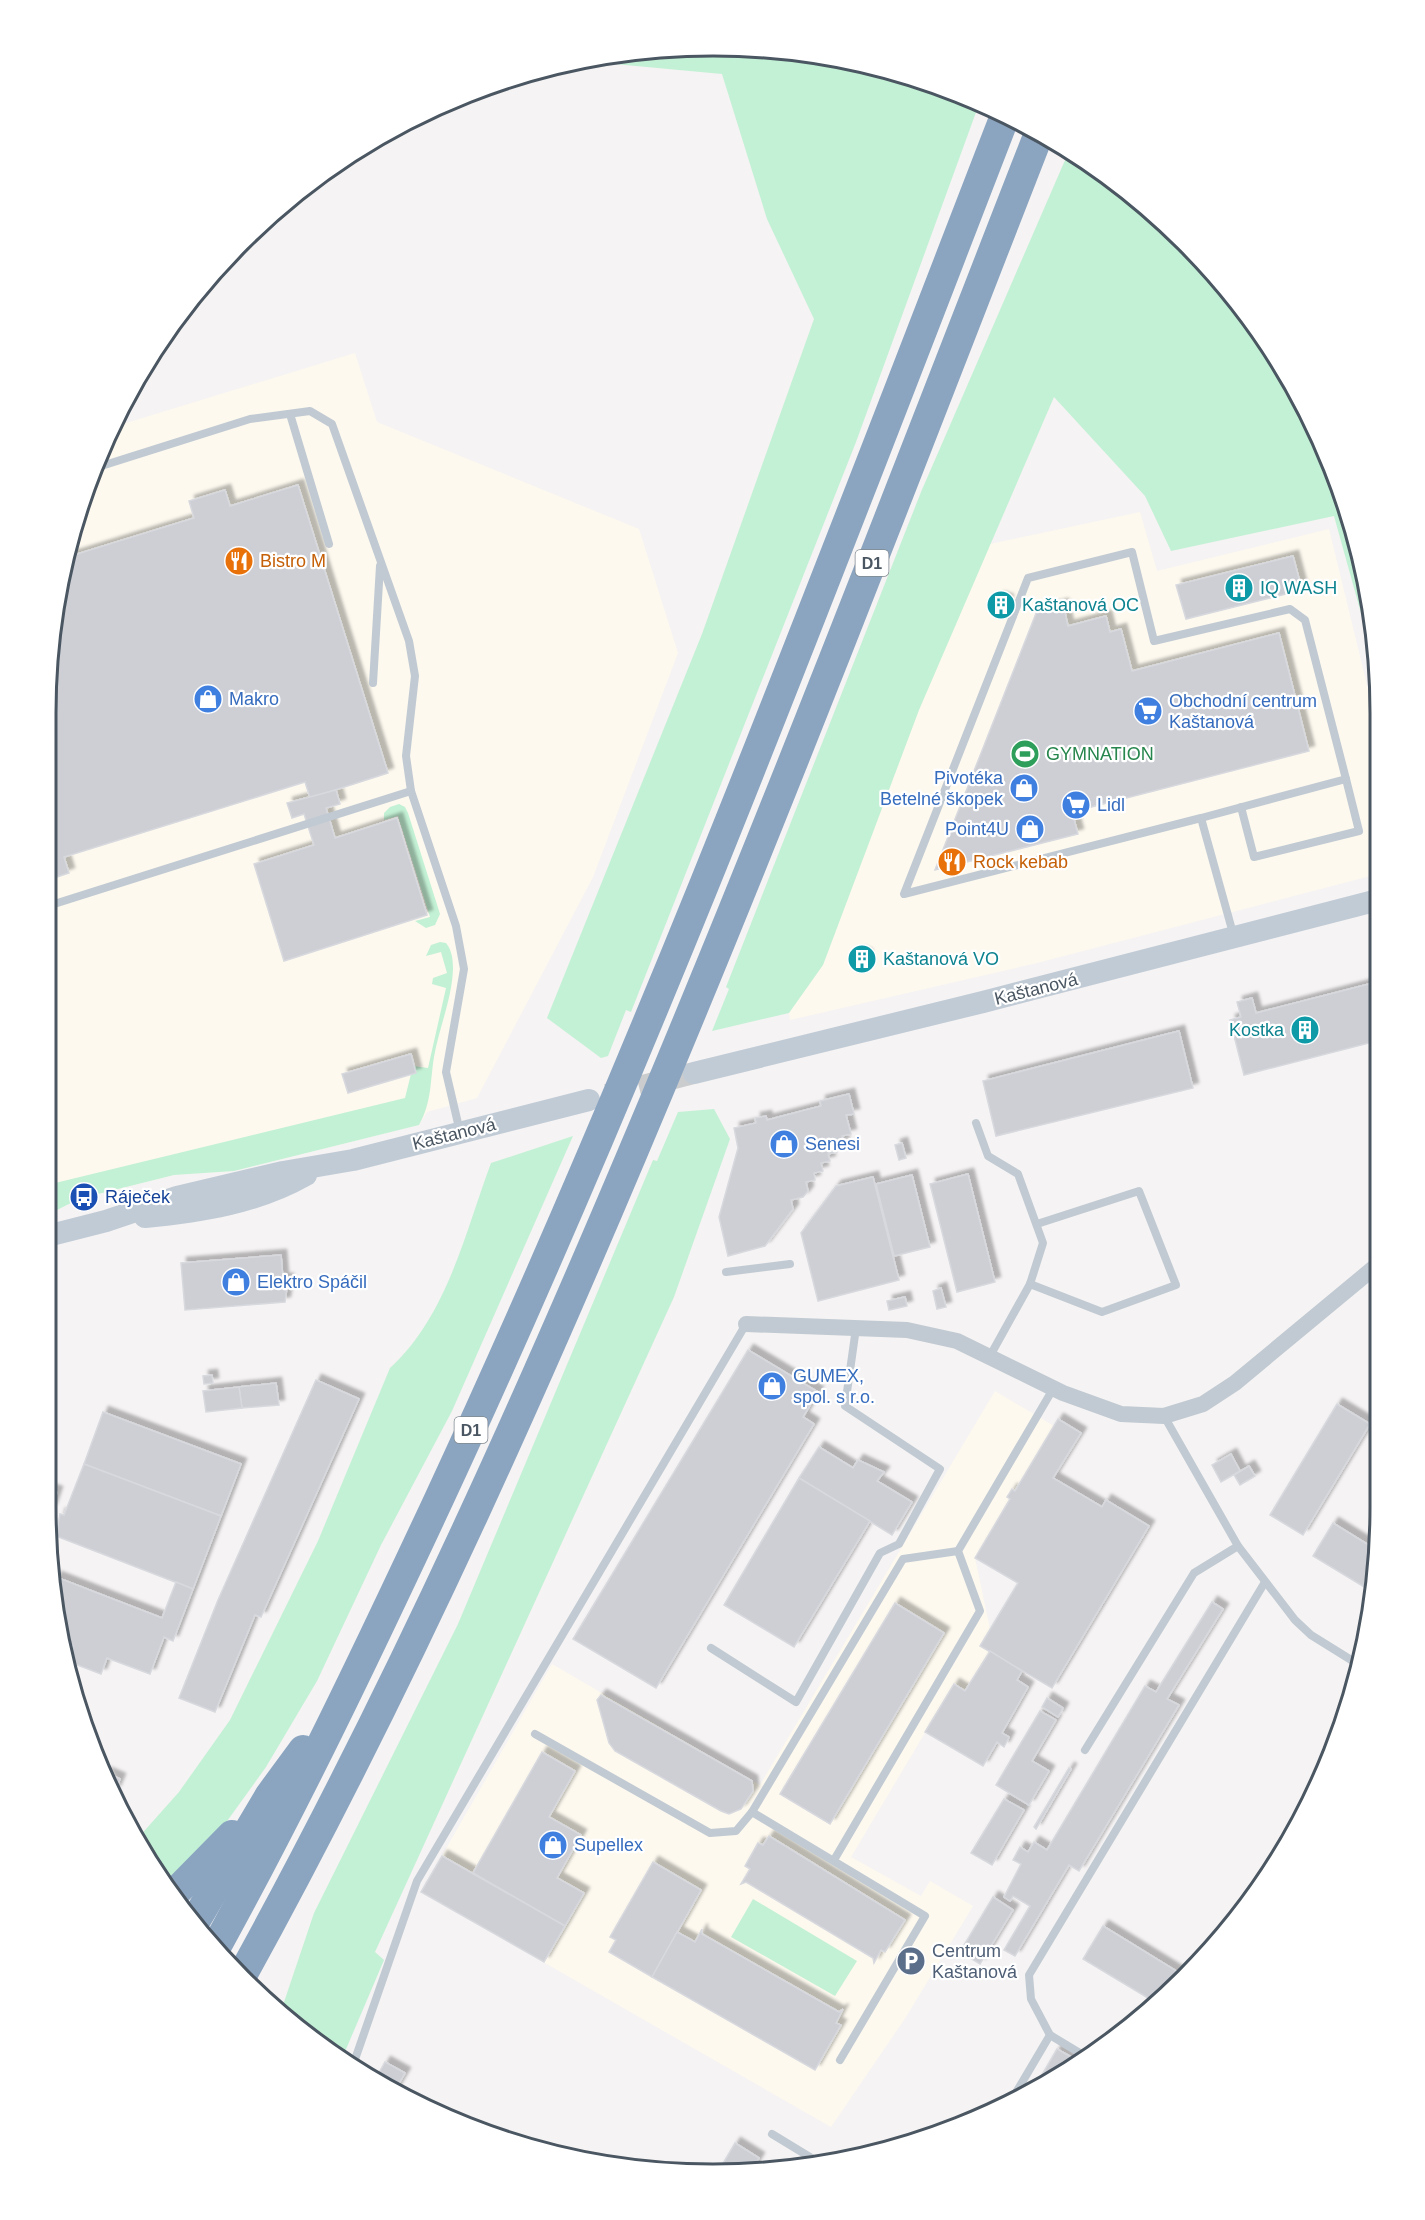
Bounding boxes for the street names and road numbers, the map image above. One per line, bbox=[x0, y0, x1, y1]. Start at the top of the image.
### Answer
road number: D1 bbox=[856, 550, 888, 576]
street label: Kaštanová bbox=[992, 969, 1081, 1009]
street label: Kaštanová bbox=[410, 1114, 499, 1154]
road number: D1 bbox=[454, 1417, 488, 1443]

